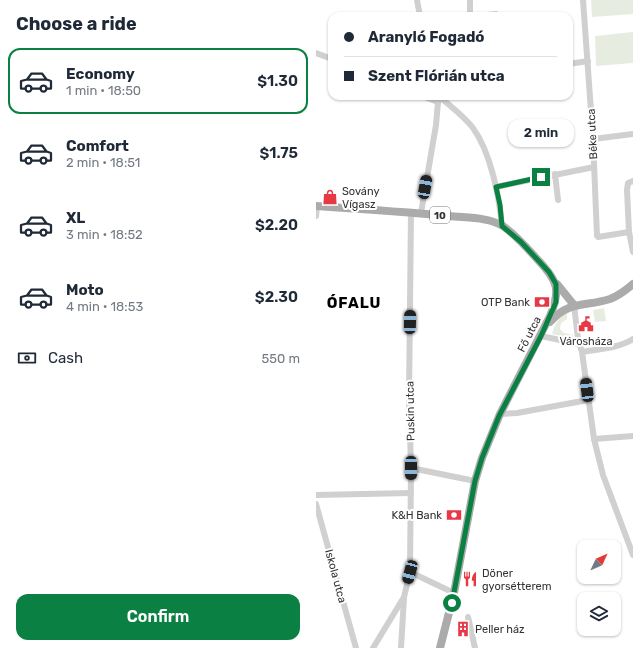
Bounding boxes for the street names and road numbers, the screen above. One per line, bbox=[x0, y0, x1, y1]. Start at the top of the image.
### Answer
street label: Béke utca bbox=[585, 108, 600, 160]
road number: 10 bbox=[430, 207, 450, 223]
street label: Fő utca bbox=[515, 314, 544, 354]
street label: Puskin utca bbox=[403, 381, 418, 441]
street label: Iskola utca bbox=[322, 548, 349, 604]

